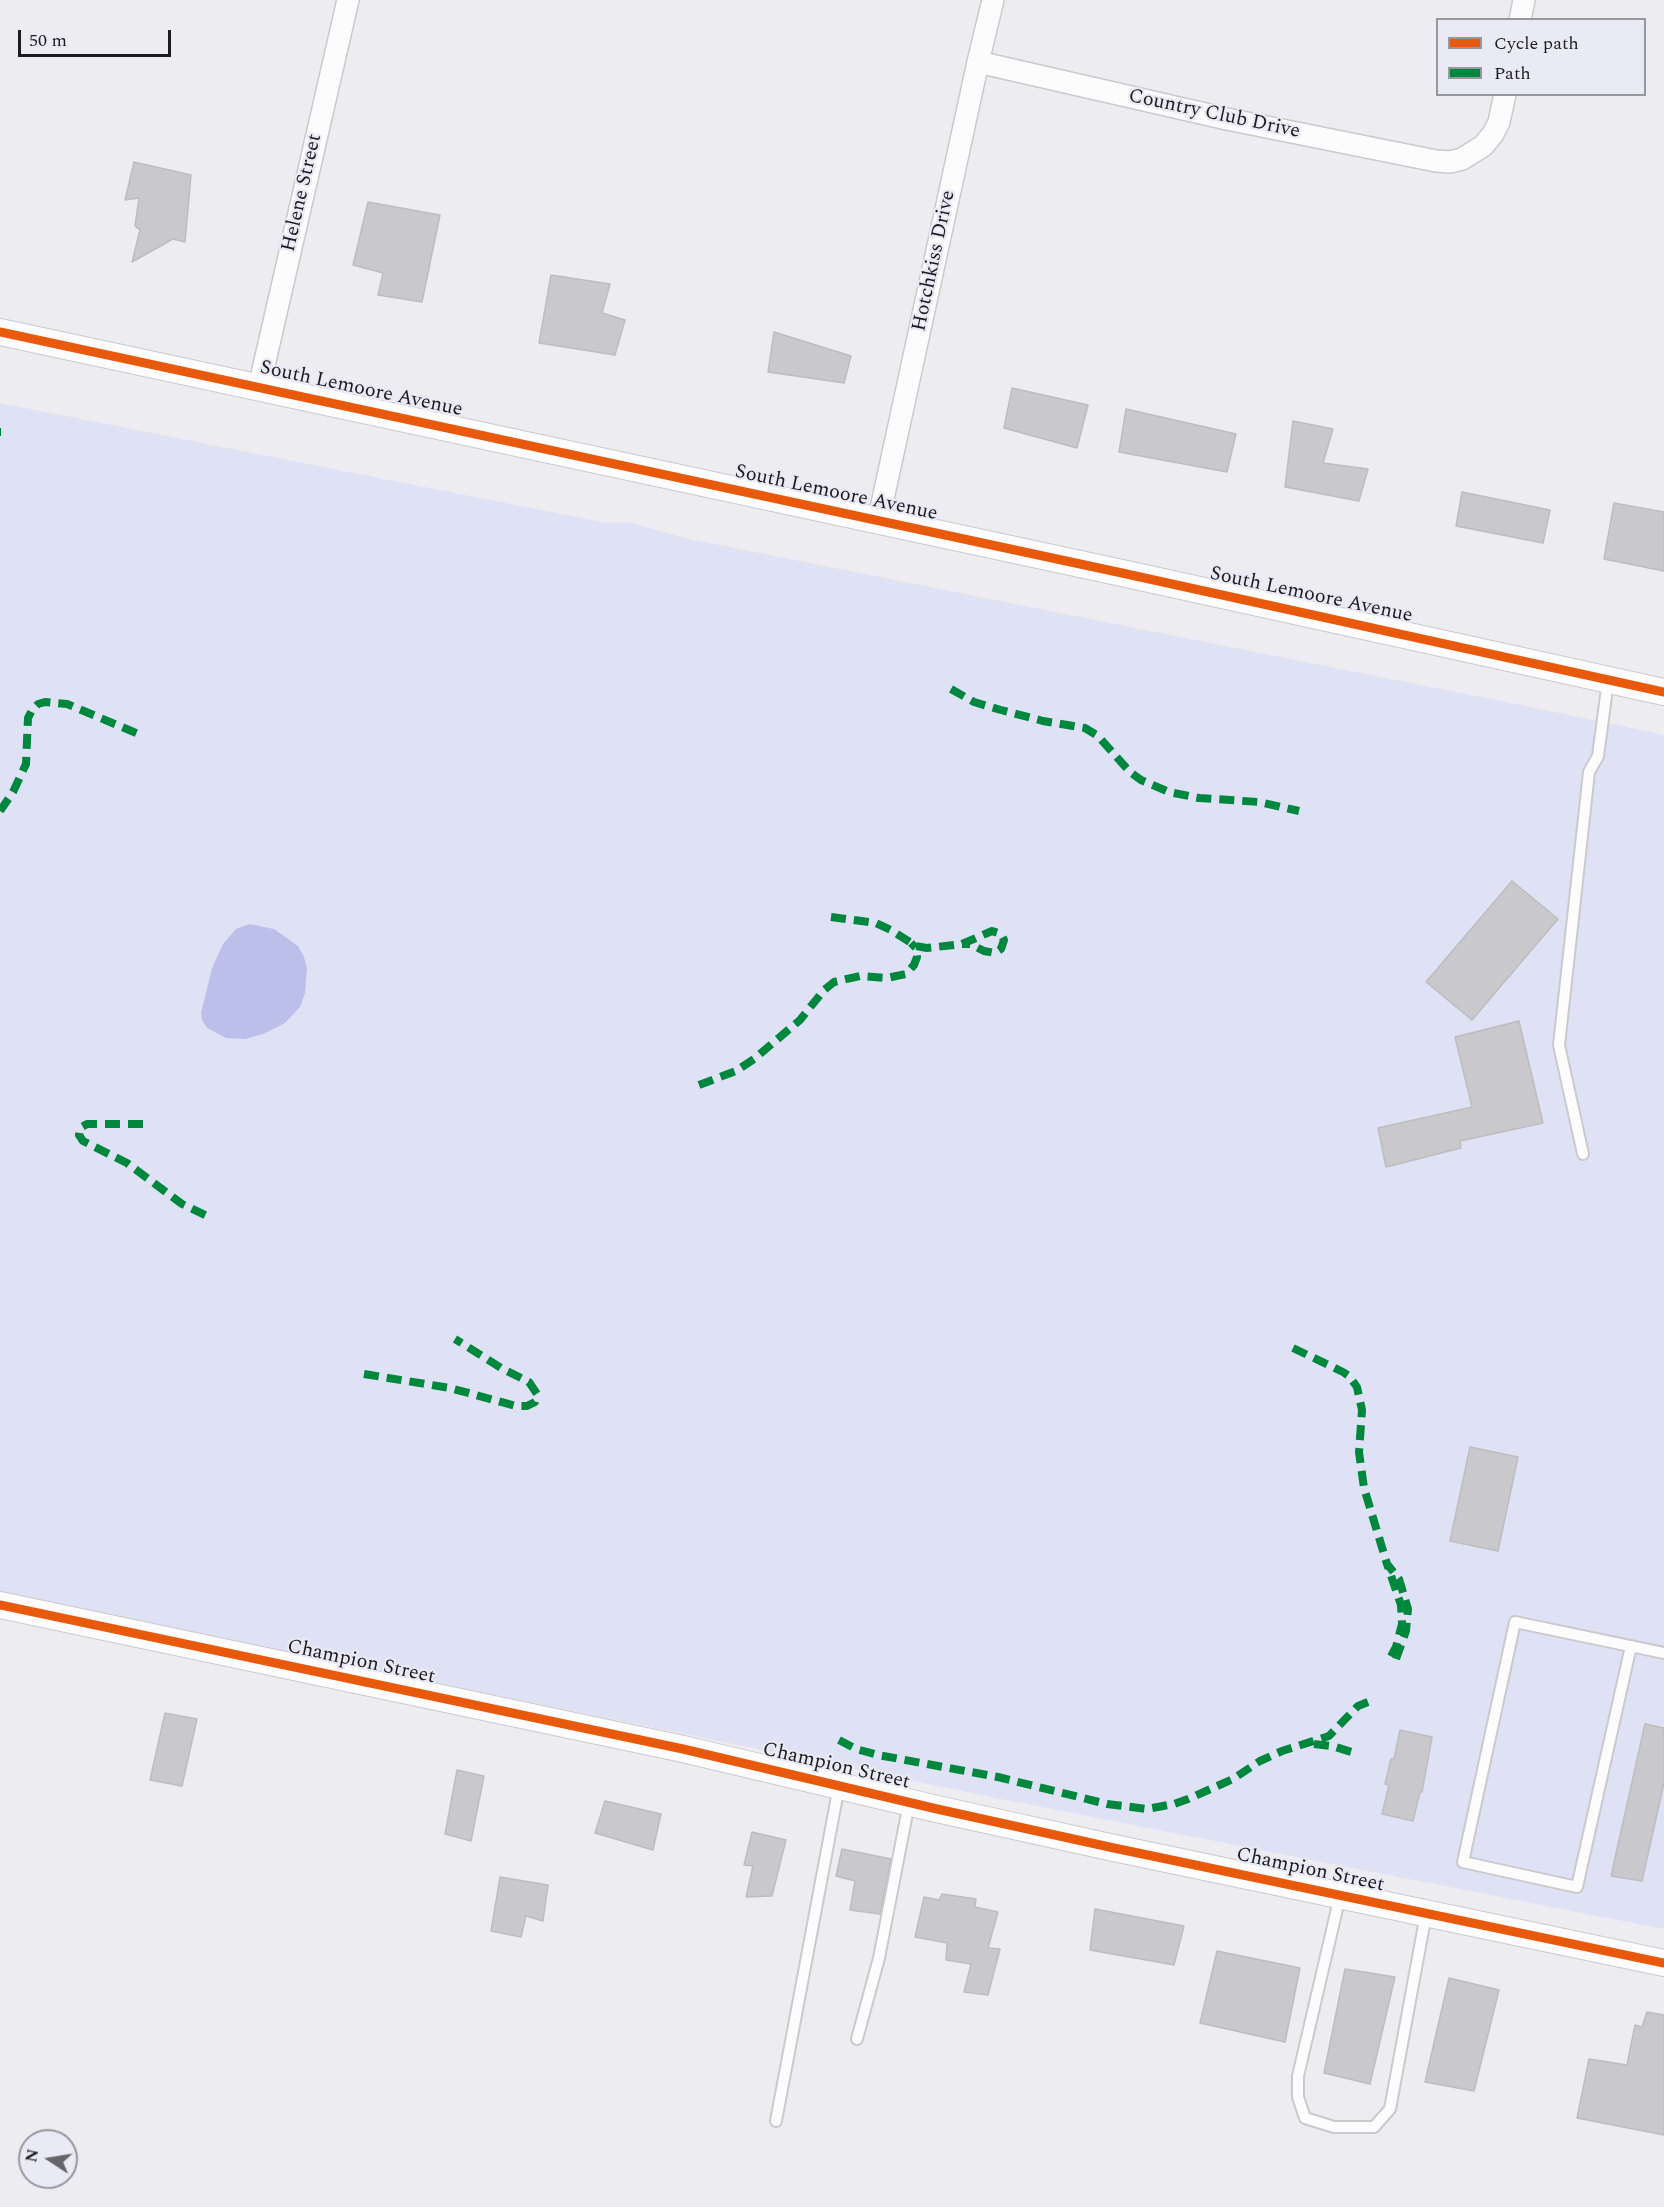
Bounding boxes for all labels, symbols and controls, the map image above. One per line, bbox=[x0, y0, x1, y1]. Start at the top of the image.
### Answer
scale bar bbox=[21, 18, 174, 56]
legend bbox=[1436, 18, 1646, 96]
text: 50 m bbox=[29, 27, 67, 54]
text: Cycle path bbox=[1494, 30, 1579, 57]
text: Path bbox=[1494, 60, 1531, 87]
street label: Country Club Drive bbox=[1126, 85, 1302, 145]
street label: Helene Street bbox=[278, 132, 328, 254]
street label: Hotchkiss Drive bbox=[908, 188, 962, 334]
street label: South Lemoore Avenue bbox=[257, 357, 465, 423]
street label: South Lemoore Avenue bbox=[732, 461, 940, 527]
street label: South Lemoore Avenue bbox=[1207, 563, 1415, 629]
street label: Champion Street bbox=[285, 1636, 437, 1690]
street label: Champion Street bbox=[760, 1738, 912, 1796]
street label: Champion Street bbox=[1234, 1844, 1386, 1898]
north arrow bbox=[18, 2129, 78, 2189]
text: N bbox=[19, 2147, 45, 2165]

